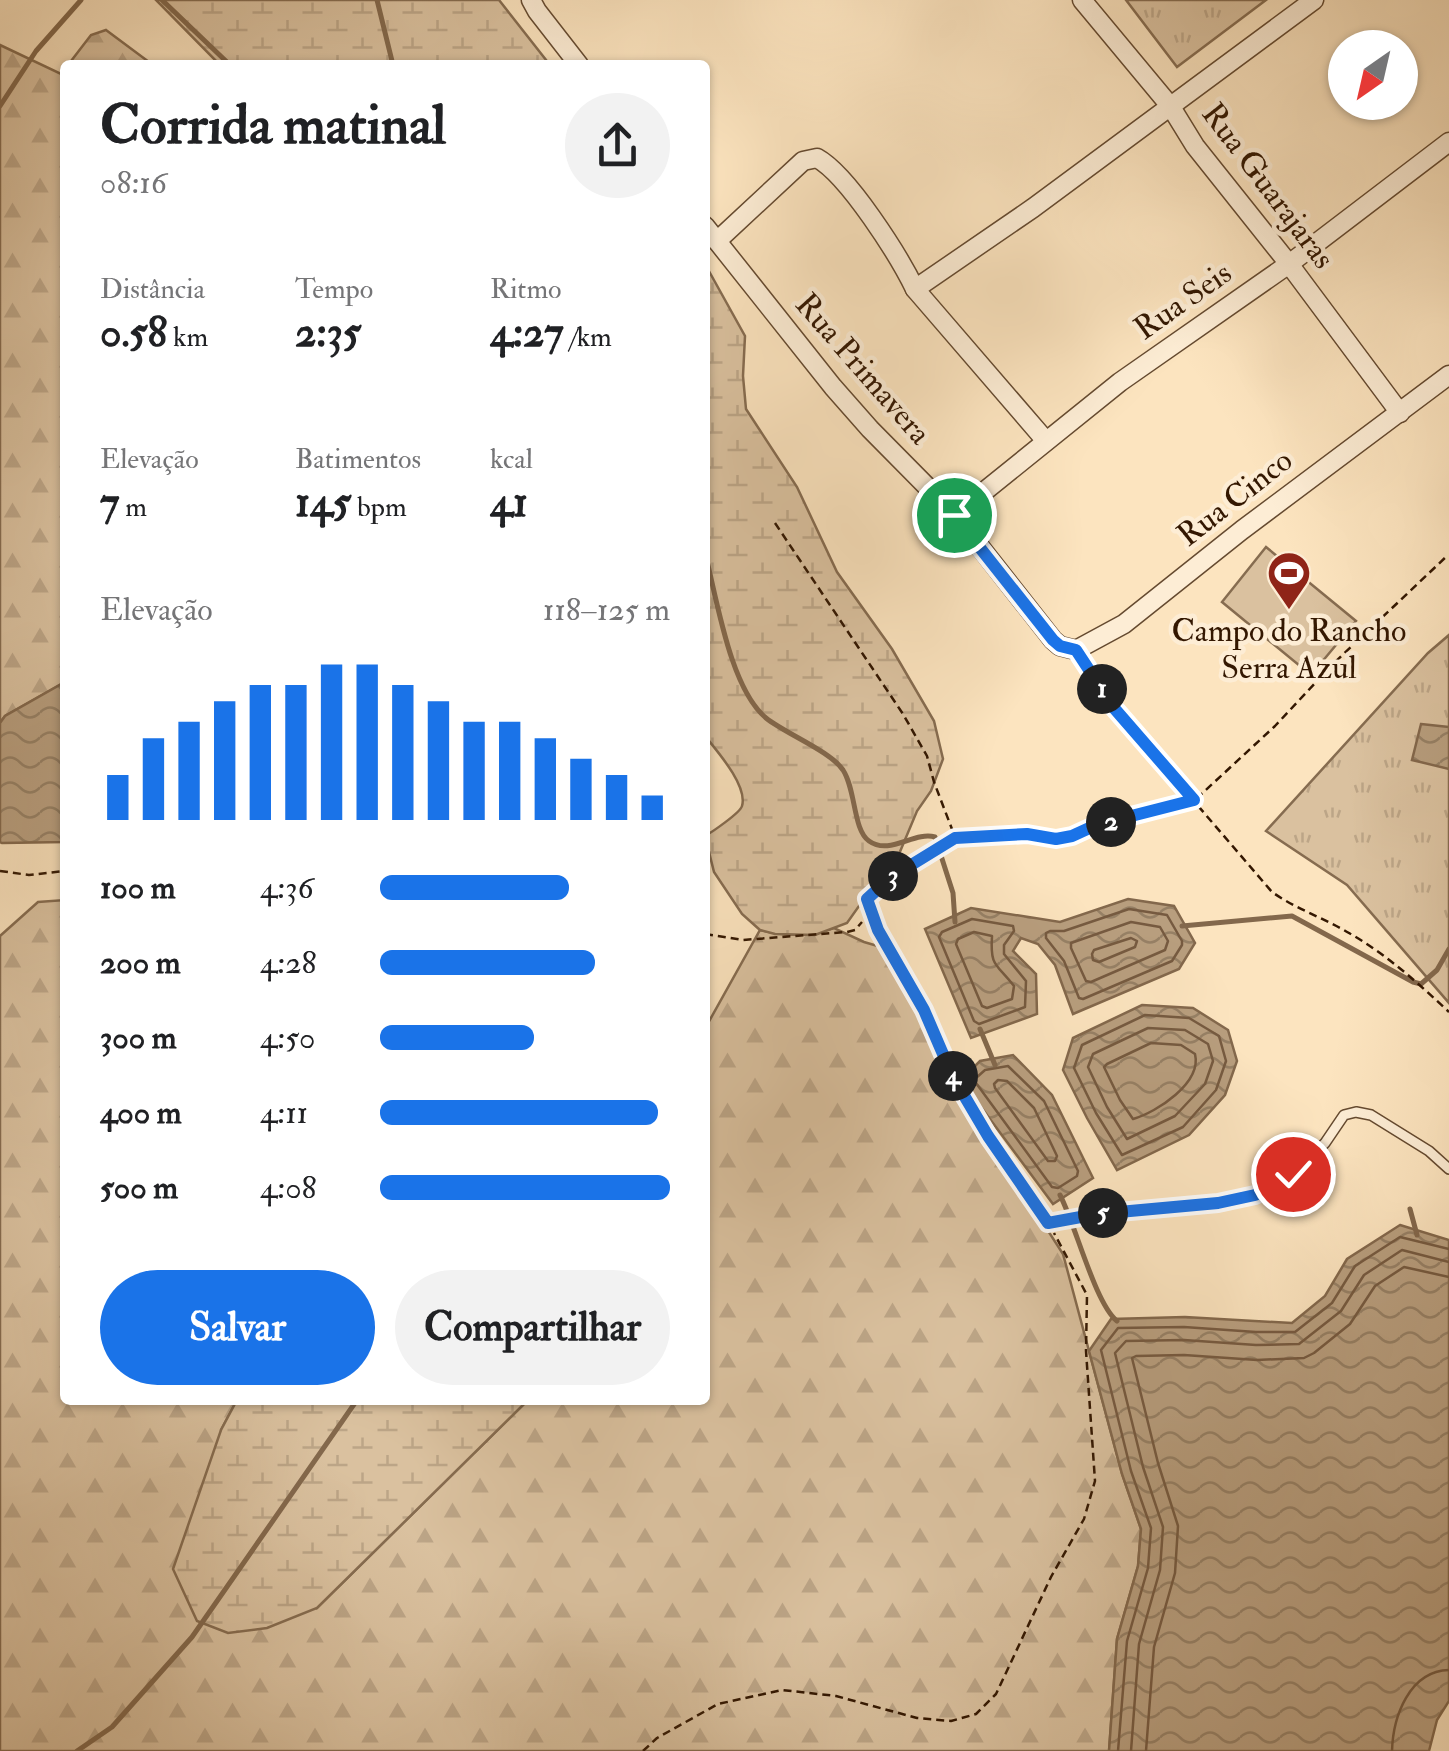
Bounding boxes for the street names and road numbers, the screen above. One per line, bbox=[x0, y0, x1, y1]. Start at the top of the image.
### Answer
street label: Rua Guarajaras bbox=[1193, 95, 1343, 277]
street label: Rua Seis bbox=[1127, 253, 1239, 349]
street label: Rua Primavera bbox=[786, 285, 940, 453]
street label: Rua Cinco bbox=[1169, 441, 1301, 555]

